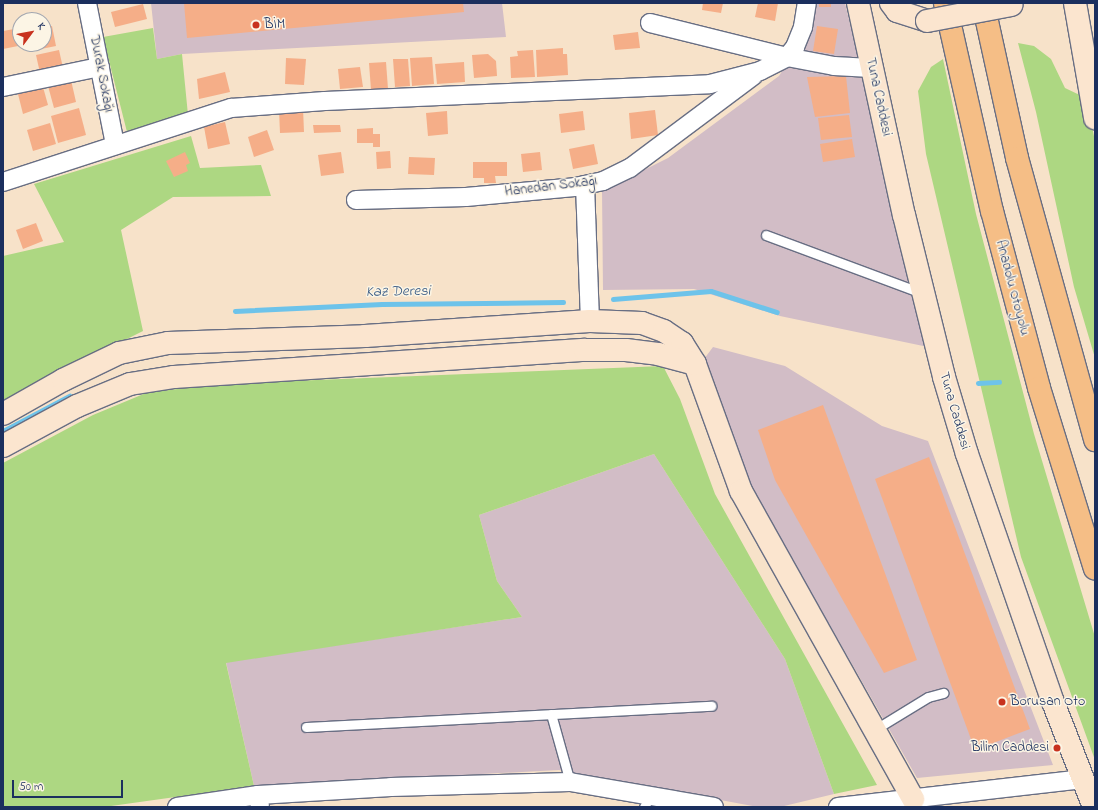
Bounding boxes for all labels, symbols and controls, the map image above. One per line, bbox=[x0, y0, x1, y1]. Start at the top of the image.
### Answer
north arrow bbox=[12, 12, 52, 52]
place label: BİM bbox=[264, 17, 285, 33]
text: K bbox=[33, 20, 50, 33]
marker: BİM bbox=[251, 20, 261, 30]
street label: Durak Sokağı bbox=[85, 34, 117, 114]
street label: Tuna Caddesi bbox=[861, 56, 895, 138]
street label: Hanedan Sokağı bbox=[504, 173, 598, 201]
street label: Anadolu Otoyolu bbox=[991, 238, 1033, 338]
water label: Kaz Deresi bbox=[365, 282, 431, 302]
street label: Tuna Caddesi bbox=[935, 370, 973, 452]
place label: Borusan Oto bbox=[1010, 694, 1085, 710]
marker: Borusan Oto bbox=[997, 697, 1007, 707]
place label: Bilim Caddesi bbox=[971, 740, 1049, 756]
marker: Bilim Caddesi bbox=[1052, 743, 1062, 753]
scale bar bbox=[14, 772, 125, 798]
text: 50 m bbox=[19, 778, 43, 796]

